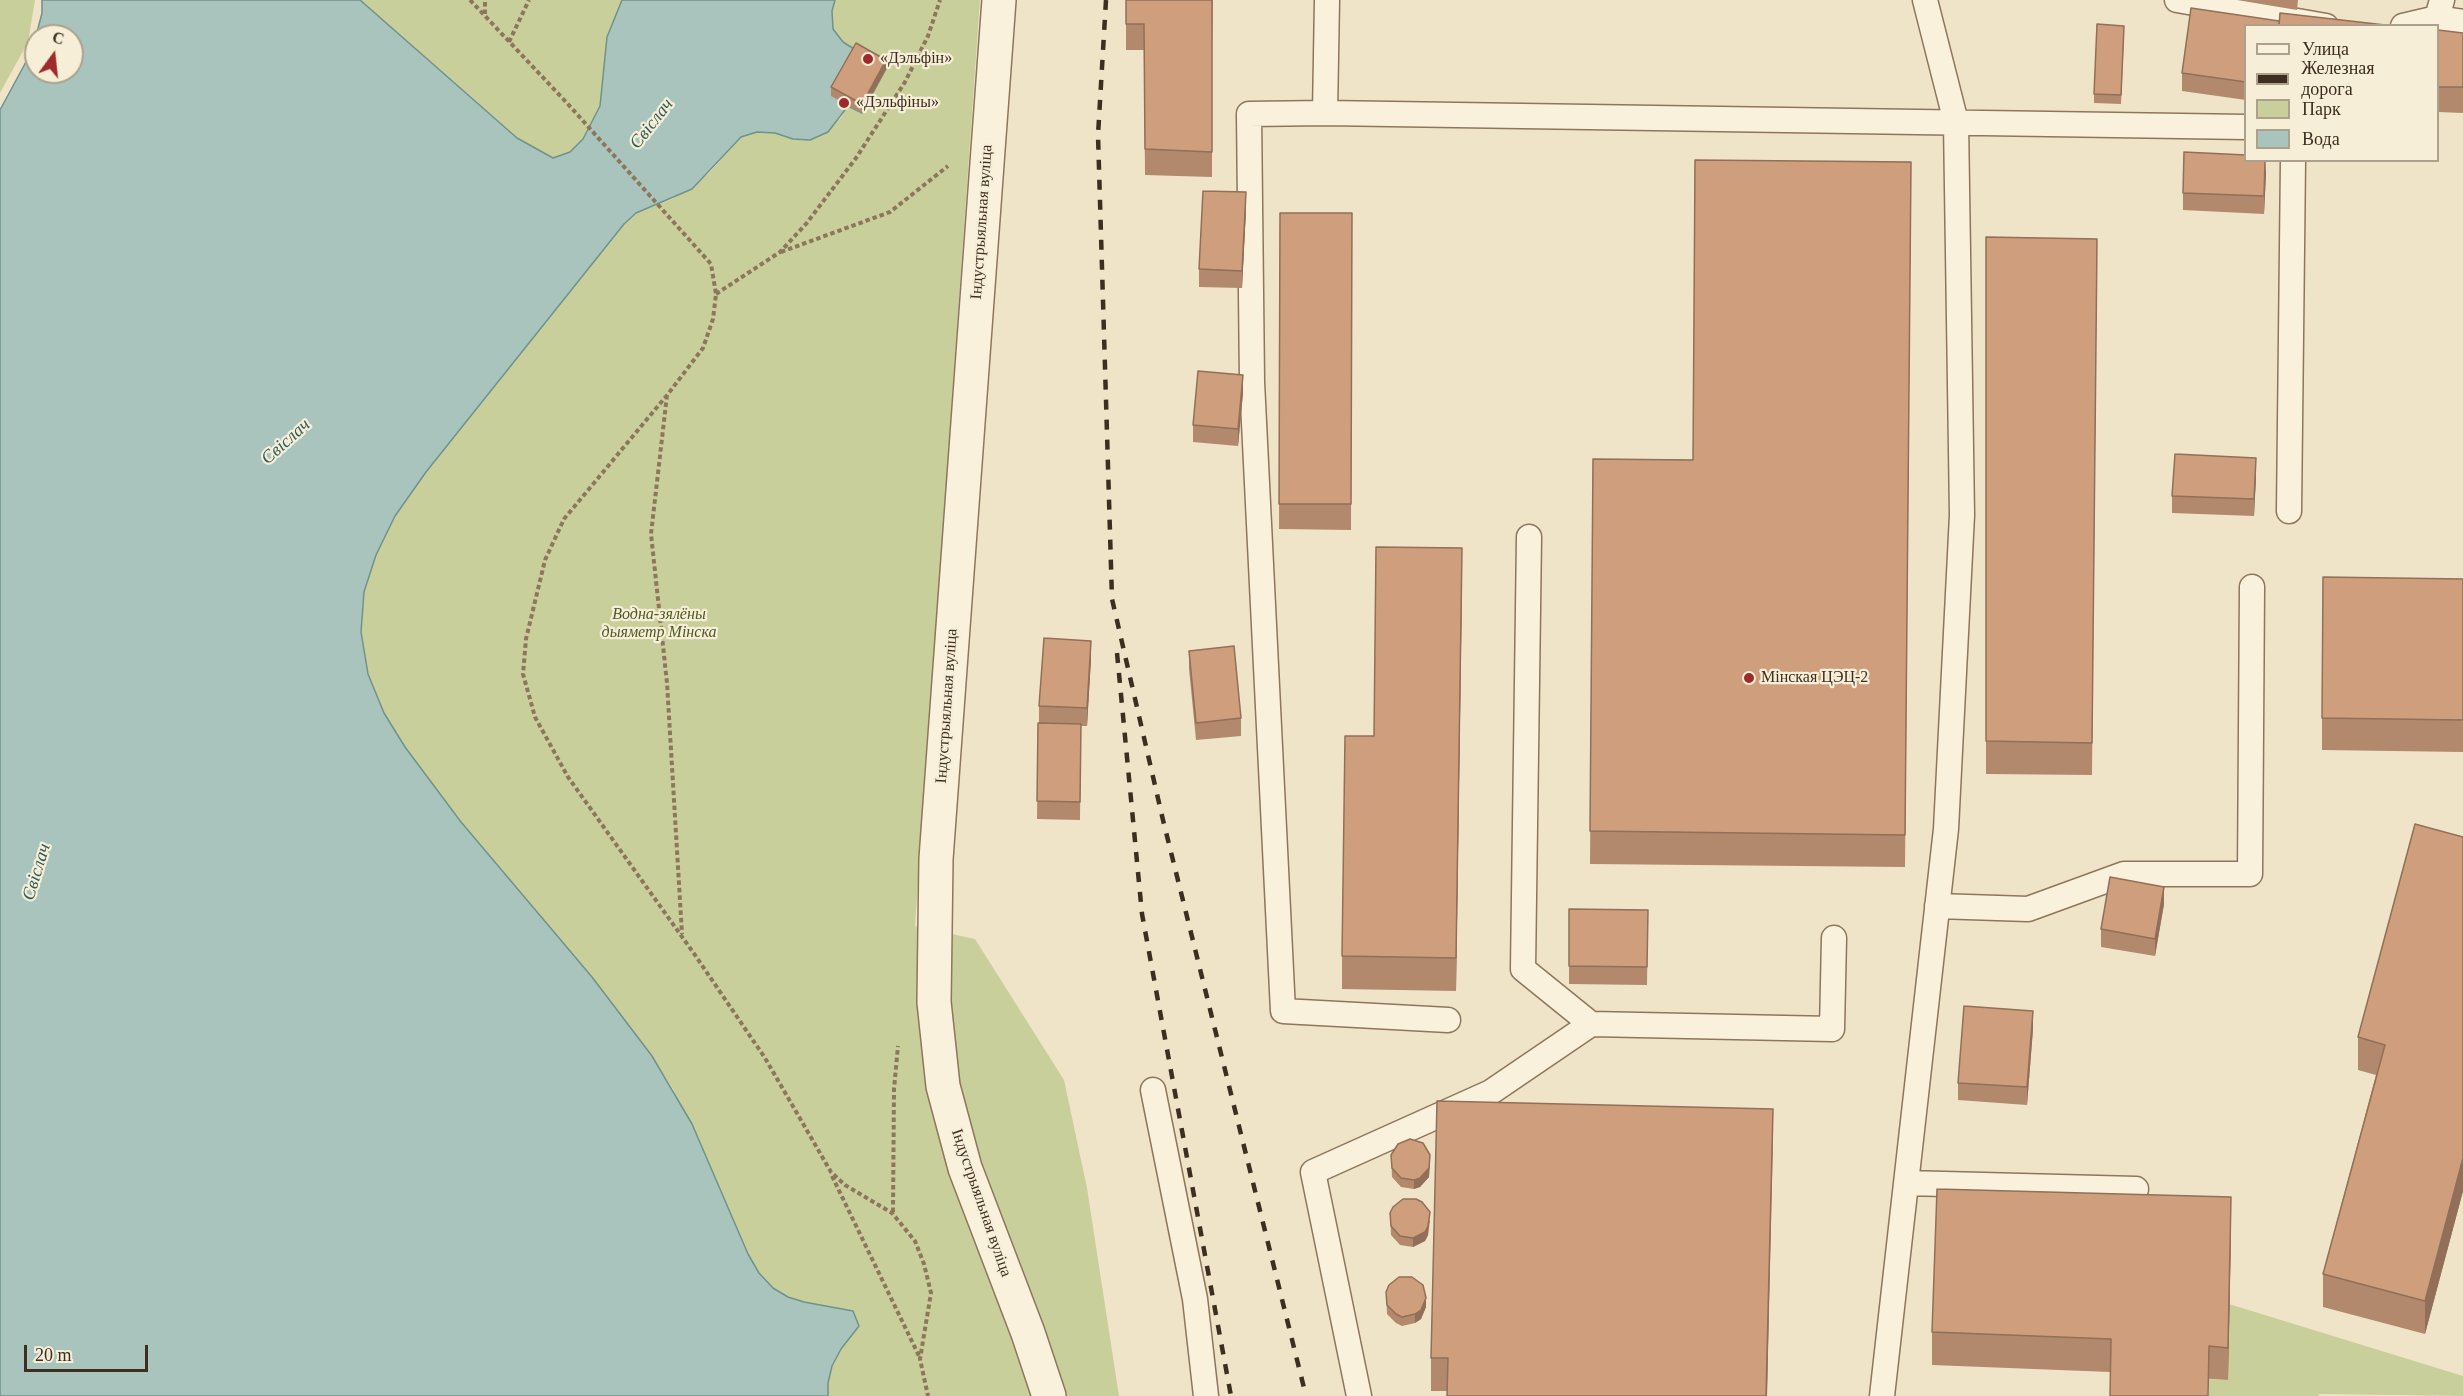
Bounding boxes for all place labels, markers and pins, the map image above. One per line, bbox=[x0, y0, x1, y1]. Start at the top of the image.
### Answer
place label: «Дэльфін» bbox=[880, 49, 952, 69]
marker: «Дэльфін» bbox=[861, 52, 875, 66]
place label: «Дэльфіны» bbox=[856, 93, 939, 113]
marker: «Дэльфіны» bbox=[837, 96, 851, 110]
place label: Мінская ЦЭЦ-2 bbox=[1761, 668, 1868, 688]
marker: Мінская ЦЭЦ-2 bbox=[1742, 671, 1756, 685]

